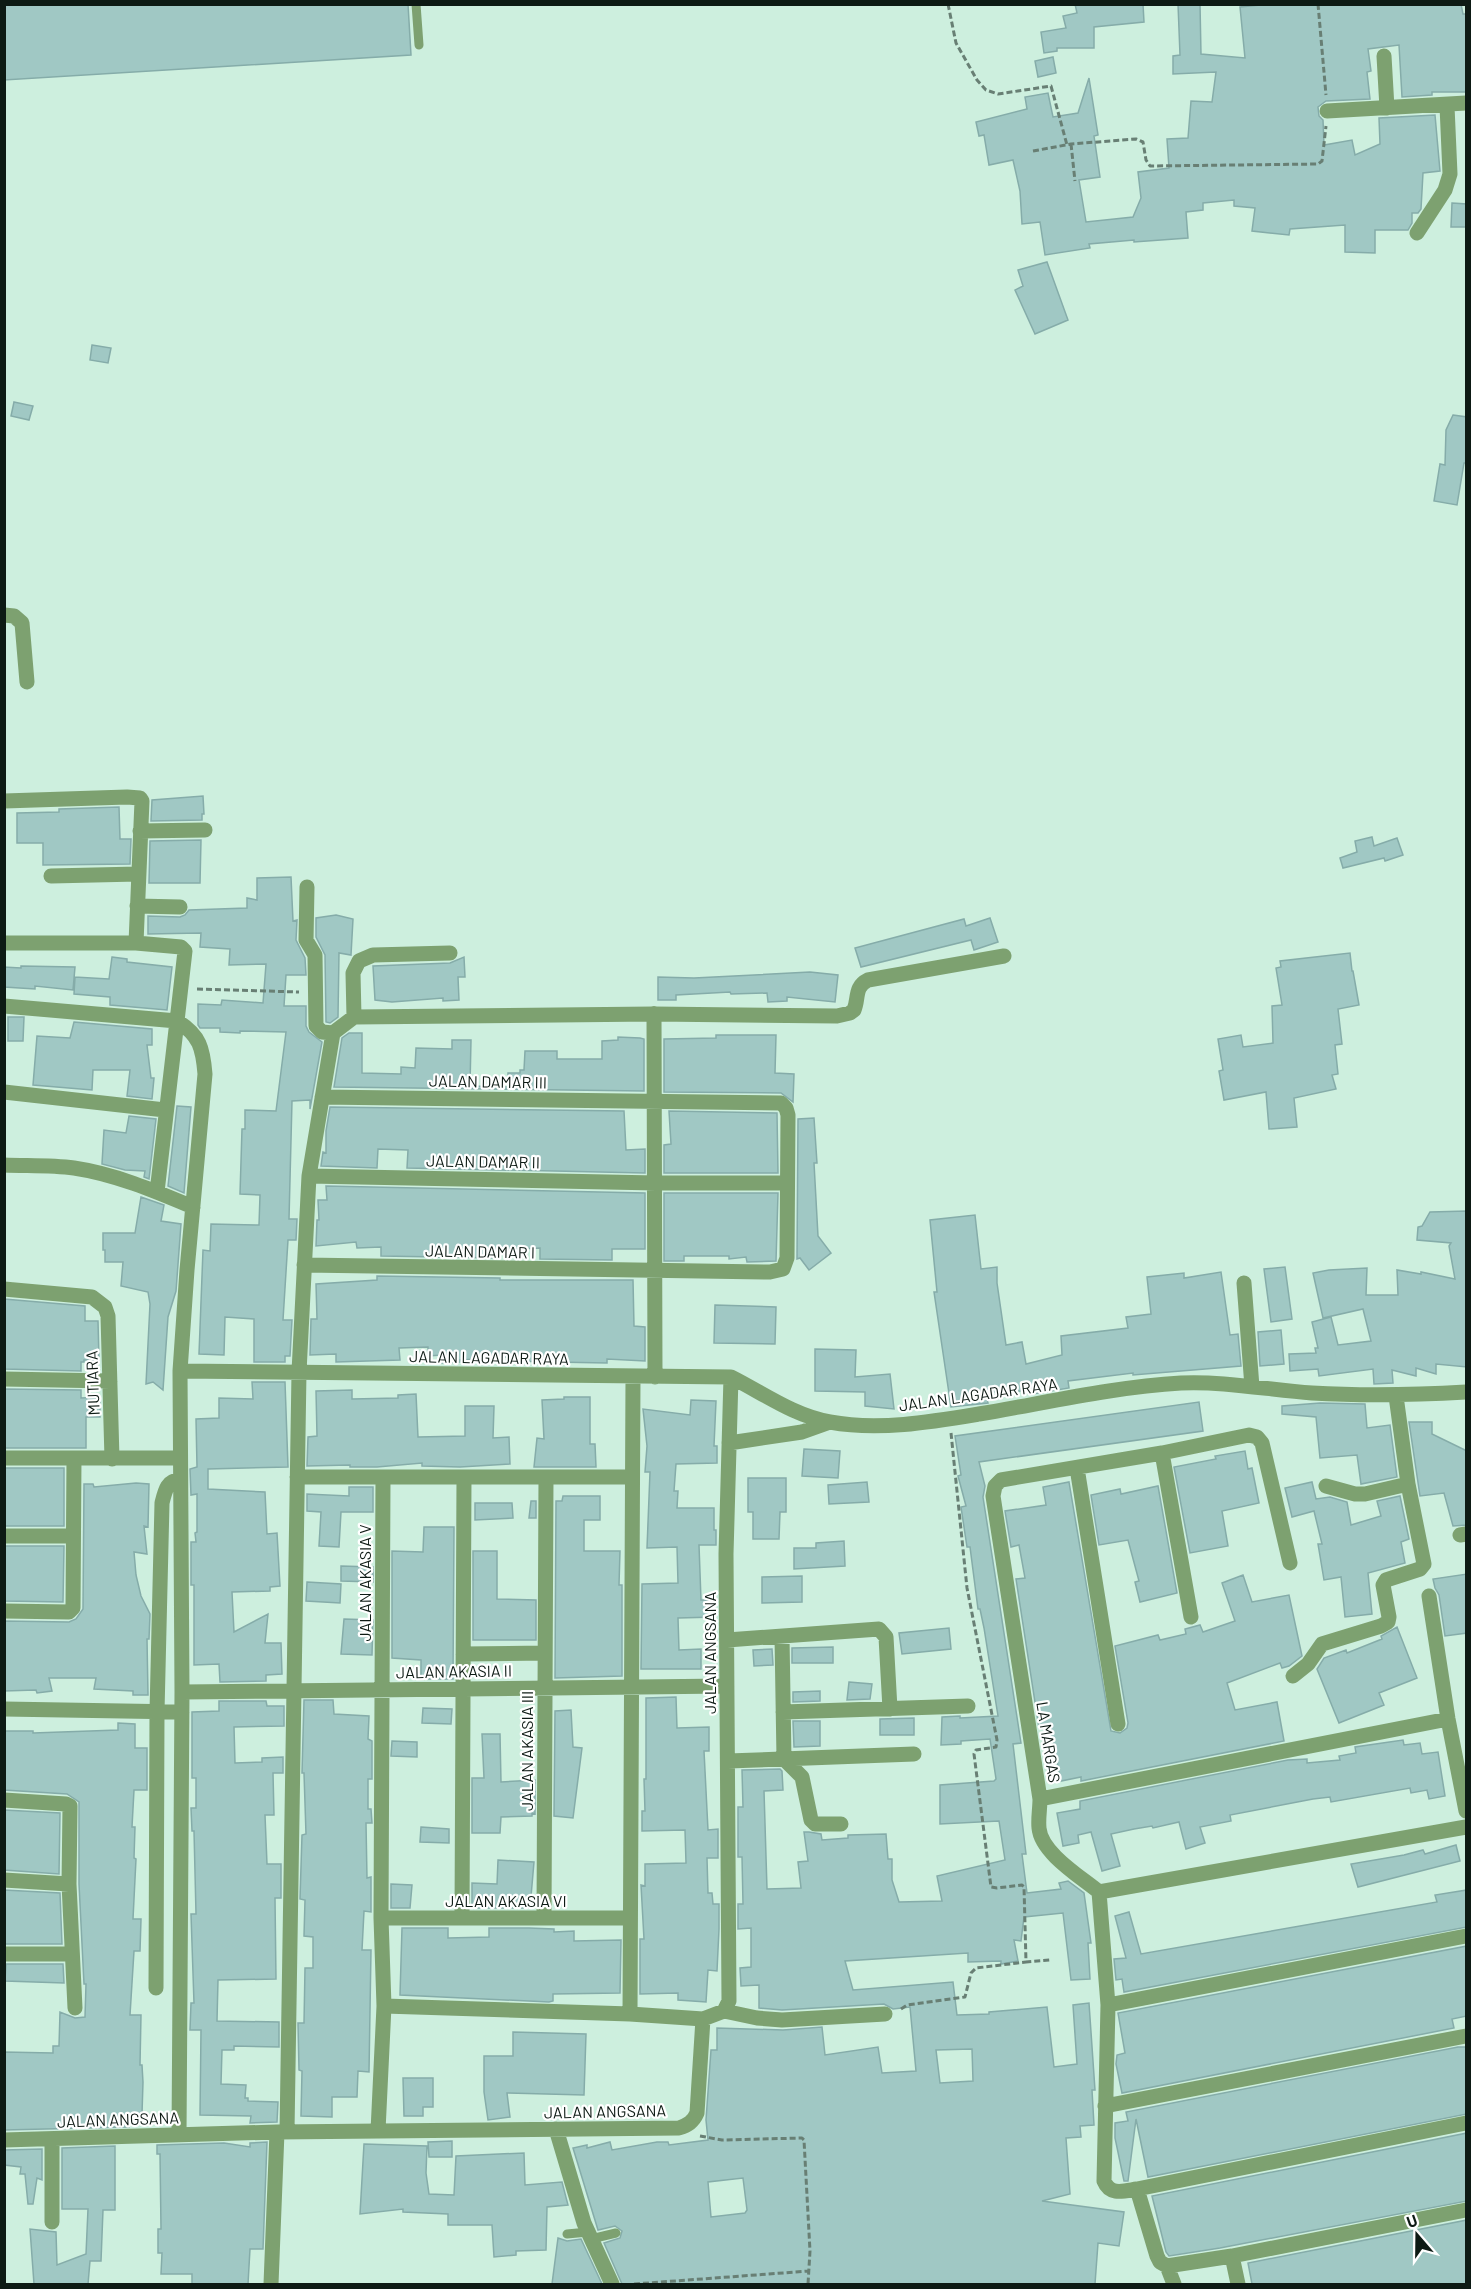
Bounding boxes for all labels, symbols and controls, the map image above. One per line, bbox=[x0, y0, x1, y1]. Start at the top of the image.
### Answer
street label: JALAN DAMAR III bbox=[429, 1070, 547, 1092]
street label: JALAN DAMAR II bbox=[426, 1151, 540, 1171]
street label: JALAN DAMAR I bbox=[425, 1241, 535, 1261]
street label: JALAN LAGADAR RAYA bbox=[409, 1346, 569, 1368]
street label: MUTIARA bbox=[81, 1350, 103, 1416]
street label: JALAN LAGADAR RAYA bbox=[898, 1373, 1059, 1415]
street label: JALAN AKASIA V bbox=[355, 1524, 374, 1642]
street label: JALAN ANGSANA bbox=[700, 1592, 719, 1714]
street label: JALAN AKASIA II bbox=[396, 1660, 512, 1682]
street label: JALAN AKASIA III bbox=[517, 1691, 536, 1811]
street label: LA MARGAS bbox=[1033, 1700, 1065, 1784]
street label: JALAN AKASIA VI bbox=[445, 1891, 567, 1910]
street label: JALAN ANGSANA bbox=[544, 2100, 667, 2122]
street label: JALAN ANGSANA bbox=[57, 2107, 180, 2131]
north arrow bbox=[1387, 2205, 1447, 2265]
text: U bbox=[1404, 2210, 1420, 2231]

